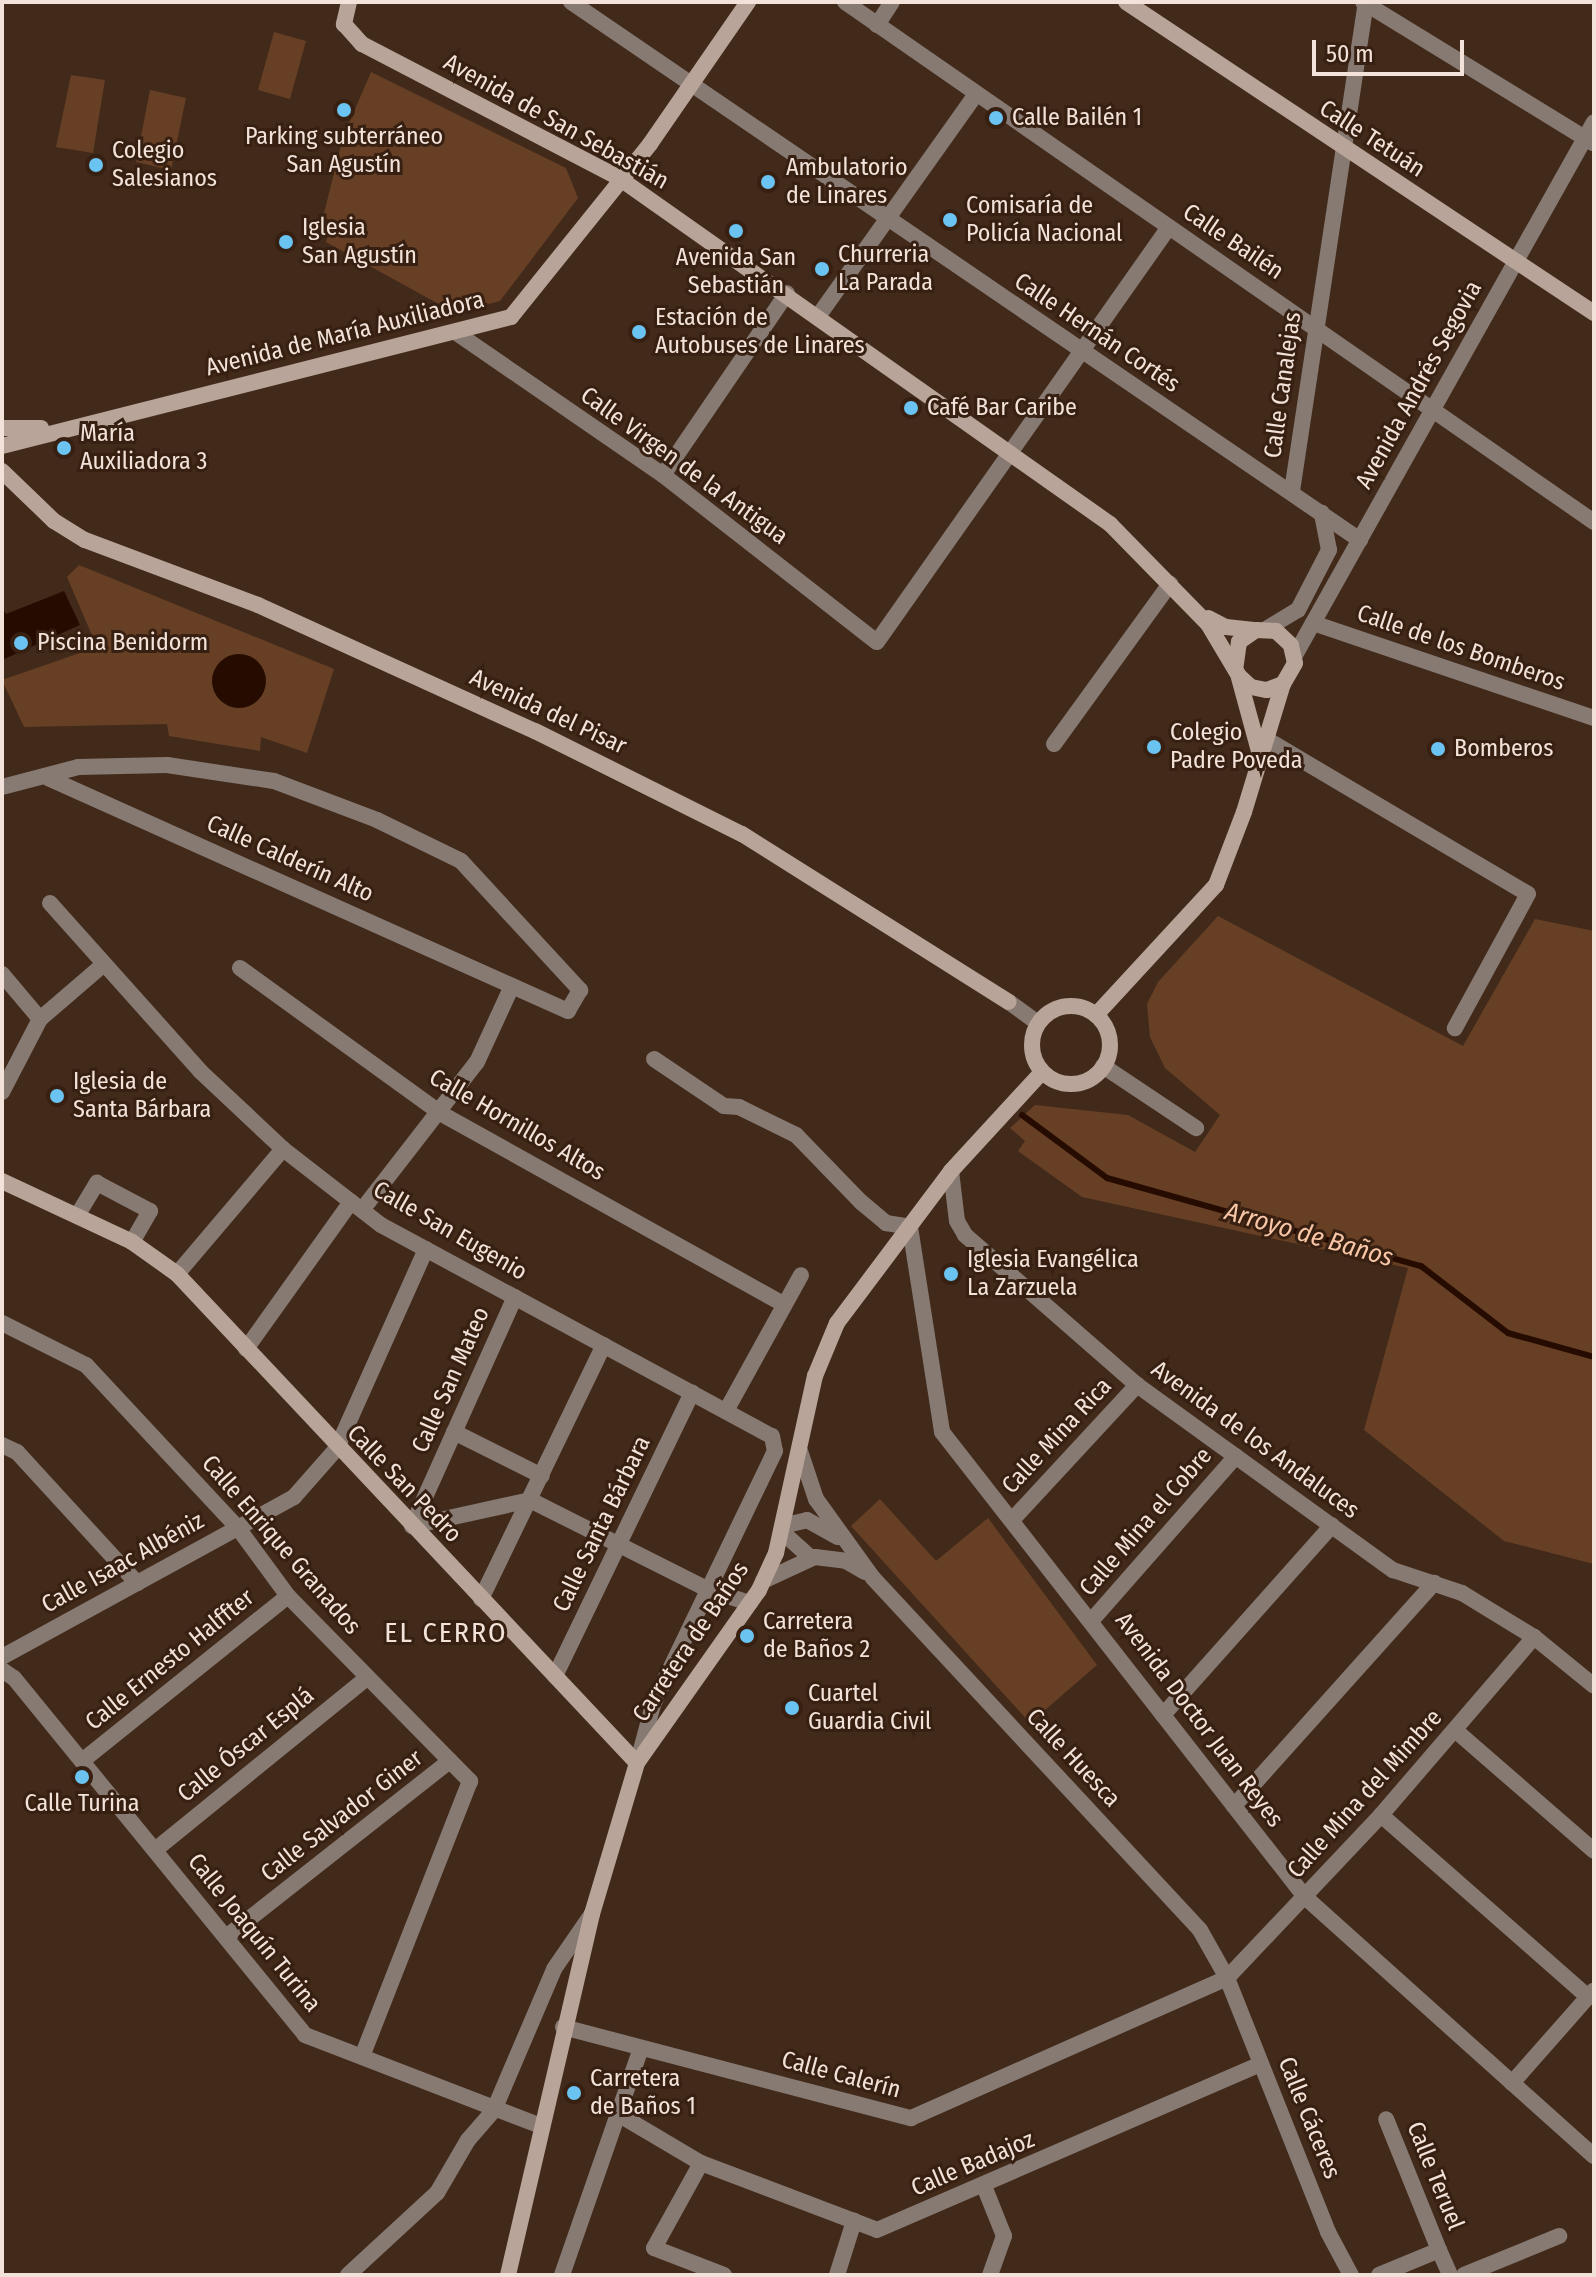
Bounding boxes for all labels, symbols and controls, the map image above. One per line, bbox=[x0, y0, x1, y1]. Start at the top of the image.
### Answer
scale bar bbox=[1316, 24, 1468, 74]
text: 50 m bbox=[1326, 40, 1374, 68]
street label: Avenida de San Sebastián bbox=[438, 48, 674, 196]
street label: Calle Tetuán bbox=[1314, 94, 1430, 184]
marker: Parking subterráneo San Agustín bbox=[335, 101, 353, 119]
place label: Calle Bailén 1 bbox=[1012, 104, 1142, 132]
marker: Calle Bailén 1 bbox=[987, 109, 1005, 127]
place label: Parking subterráneo San Agustín bbox=[245, 123, 443, 179]
place label: Colegio Salesianos bbox=[112, 137, 217, 193]
place label: Ambulatorio de Linares bbox=[786, 154, 908, 210]
marker: Colegio Salesianos bbox=[87, 156, 105, 174]
marker: Ambulatorio de Linares bbox=[757, 171, 779, 193]
place label: Comisaría de Policía Nacional bbox=[966, 192, 1122, 248]
street label: Calle Bailén bbox=[1177, 198, 1289, 286]
marker: Comisaría de Policía Nacional bbox=[941, 211, 959, 229]
place label: Iglesia San Agustín bbox=[302, 214, 417, 270]
marker: Avenida San Sebastián bbox=[727, 222, 745, 240]
marker: Iglesia San Agustín bbox=[277, 233, 295, 251]
place label: Churreria La Parada bbox=[838, 241, 933, 297]
place label: Avenida San Sebastián bbox=[676, 244, 796, 300]
marker: Churreria La Parada bbox=[813, 260, 831, 278]
street label: Calle Hernán Cortés bbox=[1009, 267, 1185, 399]
street label: Avenida Andrés Segovia bbox=[1350, 276, 1488, 494]
street label: Avenida de María Auxiliadora bbox=[203, 285, 487, 383]
place label: Estación de Autobuses de Linares bbox=[655, 304, 865, 360]
street label: Calle Canalejas bbox=[1258, 310, 1308, 460]
marker: Estación de Autobuses de Linares bbox=[630, 323, 648, 341]
street label: Calle Virgen de la Antigua bbox=[575, 381, 793, 551]
place label: Café Bar Caribe bbox=[927, 394, 1077, 422]
marker: Café Bar Caribe bbox=[902, 399, 920, 417]
place label: María Auxiliadora 3 bbox=[80, 420, 207, 476]
marker: María Auxiliadora 3 bbox=[55, 439, 73, 457]
street label: Calle de los Bomberos bbox=[1353, 599, 1569, 697]
place label: Piscina Benidorm bbox=[37, 629, 208, 657]
marker: Piscina Benidorm bbox=[12, 634, 30, 652]
street label: Avenida del Pisar bbox=[465, 663, 631, 761]
place label: Colegio Padre Poveda bbox=[1170, 719, 1303, 775]
place label: Bomberos bbox=[1454, 735, 1553, 763]
marker: Colegio Padre Poveda bbox=[1145, 738, 1163, 756]
marker: Bomberos bbox=[1429, 740, 1447, 758]
street label: Calle Calderín Alto bbox=[202, 809, 378, 909]
street label: Calle Hornillos Altos bbox=[424, 1063, 610, 1187]
place label: Iglesia de Santa Bárbara bbox=[73, 1068, 211, 1124]
marker: Iglesia de Santa Bárbara bbox=[48, 1087, 66, 1105]
street label: Calle San Eugenio bbox=[368, 1175, 532, 1287]
water label: Arroyo de Baños bbox=[1221, 1196, 1397, 1274]
place label: Iglesia Evangélica La Zarzuela bbox=[967, 1246, 1139, 1302]
marker: Iglesia Evangélica La Zarzuela bbox=[942, 1265, 960, 1283]
street label: Calle San Mateo bbox=[406, 1303, 496, 1457]
street label: Avenida de los Andaluces bbox=[1146, 1355, 1364, 1525]
street label: Calle Mina Rica bbox=[996, 1372, 1118, 1500]
street label: Calle San Pedro bbox=[341, 1419, 467, 1549]
street label: Calle Santa Bárbara bbox=[547, 1431, 657, 1617]
street label: Calle Mina el Cobre bbox=[1074, 1442, 1218, 1602]
street label: Calle Enrique Granados bbox=[195, 1450, 367, 1640]
street label: Calle Isaac Albéniz bbox=[37, 1507, 209, 1619]
street label: Carretera de Baños bbox=[627, 1557, 755, 1727]
street label: Calle Ernesto Halffter bbox=[80, 1583, 260, 1737]
street label: Avenida Doctor Juan Reyes bbox=[1109, 1607, 1289, 1833]
place label: Carretera de Baños 2 bbox=[763, 1608, 870, 1664]
district label: EL CERRO bbox=[384, 1616, 508, 1650]
marker: Carretera de Baños 2 bbox=[738, 1627, 756, 1645]
place label: Cuartel Guardia Civil bbox=[808, 1680, 931, 1736]
street label: Calle Óscar Esplá bbox=[172, 1681, 320, 1809]
marker: Cuartel Guardia Civil bbox=[783, 1699, 801, 1717]
street label: Calle Huesca bbox=[1020, 1703, 1126, 1813]
street label: Calle Mina del Mimbre bbox=[1282, 1704, 1448, 1884]
street label: Calle Salvador Giner bbox=[255, 1744, 429, 1888]
marker: Calle Turina bbox=[73, 1768, 91, 1786]
place label: Calle Turina bbox=[24, 1790, 140, 1818]
street label: Calle Joaquín Turina bbox=[181, 1848, 327, 2018]
street label: Calle Calerín bbox=[778, 2045, 904, 2105]
street label: Calle Cáceres bbox=[1272, 2053, 1346, 2183]
place label: Carretera de Baños 1 bbox=[590, 2065, 696, 2121]
marker: Carretera de Baños 1 bbox=[565, 2084, 583, 2102]
street label: Calle Teruel bbox=[1400, 2118, 1470, 2234]
street label: Calle Badajoz bbox=[907, 2125, 1039, 2203]

